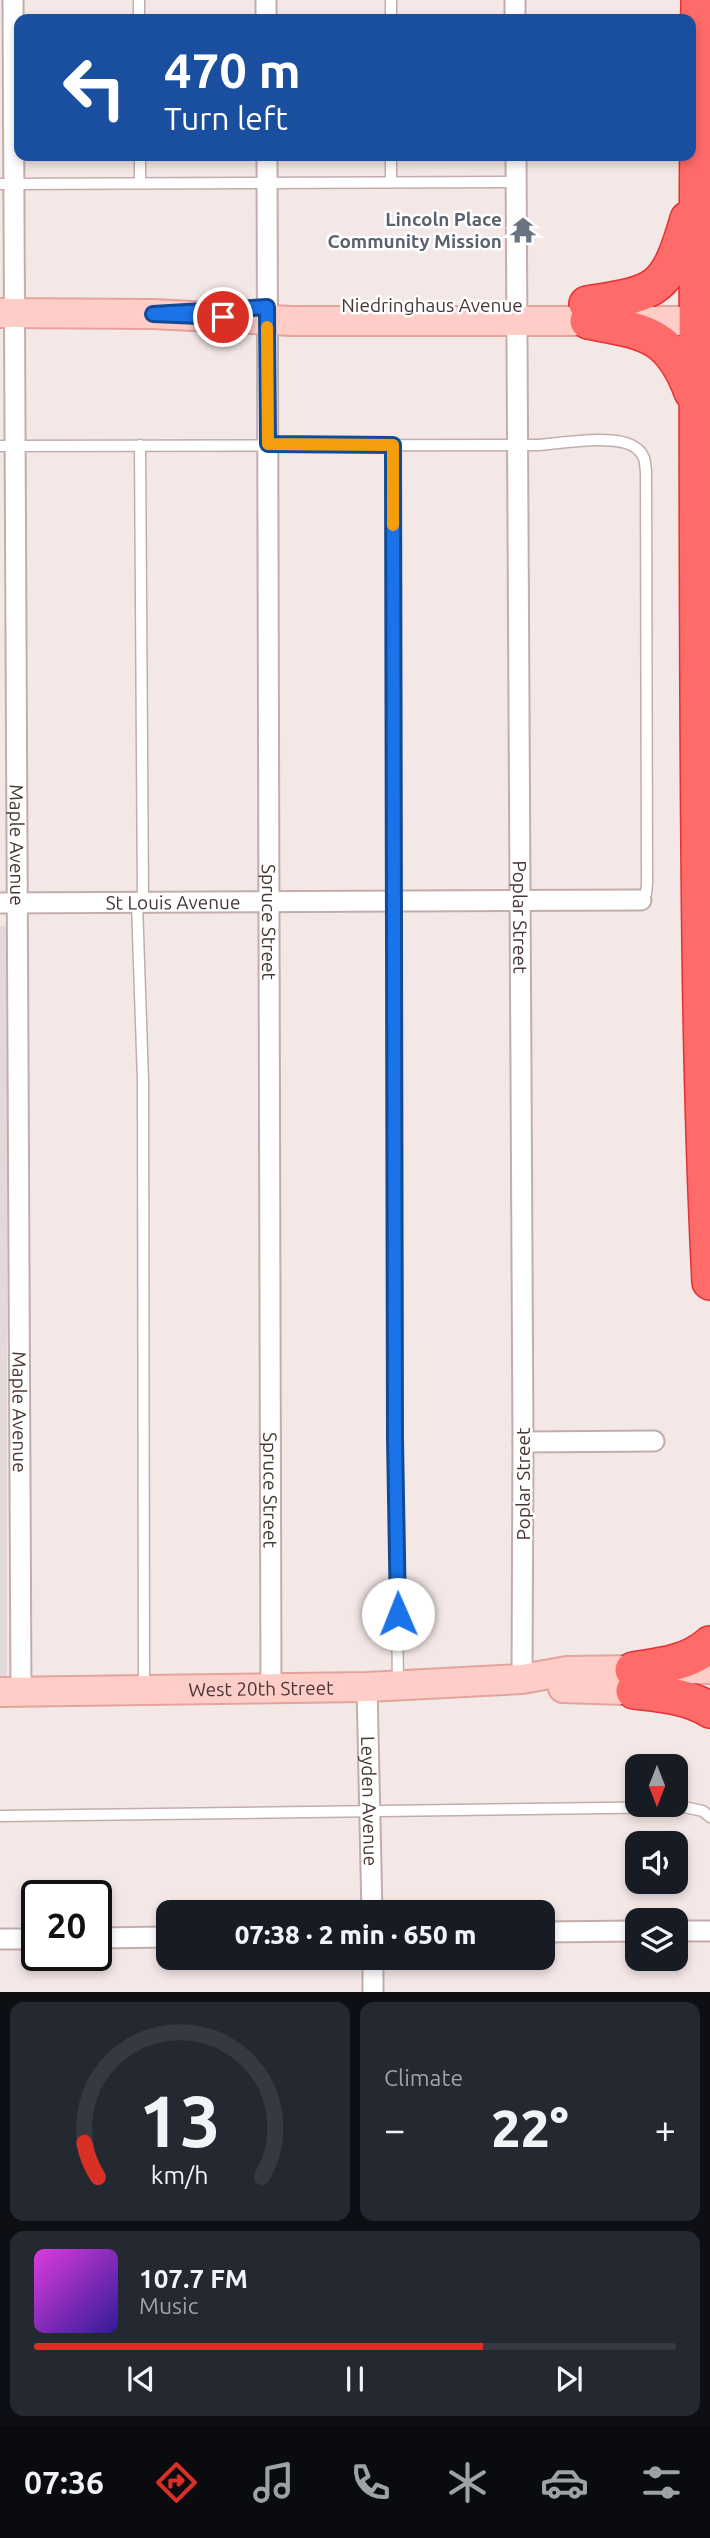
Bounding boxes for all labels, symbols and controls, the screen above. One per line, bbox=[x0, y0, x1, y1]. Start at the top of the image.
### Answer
icon: left bbox=[49, 42, 140, 133]
text: 470 m bbox=[164, 42, 301, 97]
text: Turn left bbox=[164, 100, 288, 136]
place label: Lincoln Place Community Mission bbox=[327, 208, 502, 252]
temple icon: Lincoln Place Community Mission bbox=[508, 215, 538, 245]
pin bbox=[193, 287, 253, 347]
street label: Niedringhaus Avenue bbox=[341, 294, 523, 316]
icon: arrive bbox=[204, 298, 242, 336]
street label: Maple Avenue bbox=[6, 784, 28, 906]
street label: Poplar Street bbox=[509, 860, 531, 974]
street label: Spruce Street bbox=[258, 864, 280, 981]
street label: St Louis Avenue bbox=[106, 891, 240, 914]
street label: Maple Avenue bbox=[8, 1351, 31, 1473]
street label: Poplar Street bbox=[512, 1427, 534, 1540]
street label: Spruce Street bbox=[259, 1432, 282, 1549]
position arrow bbox=[361, 1577, 435, 1651]
street label: West 20th Street bbox=[188, 1676, 334, 1700]
street label: Leyden Avenue bbox=[357, 1736, 382, 1866]
north arrow bbox=[625, 1754, 688, 1816]
map controls bbox=[625, 1754, 688, 1971]
button: sound bbox=[625, 1831, 688, 1894]
speed limit sign: 20 bbox=[21, 1880, 112, 1971]
button: layers bbox=[625, 1908, 688, 1971]
text: 07:38 · 2 min · 650 m bbox=[235, 1920, 476, 1949]
text: Climate bbox=[384, 2065, 463, 2090]
text: 13 bbox=[139, 2080, 221, 2162]
text: 22° bbox=[491, 2099, 569, 2157]
text: − bbox=[384, 2108, 405, 2150]
text: + bbox=[655, 2108, 676, 2150]
text: km/h bbox=[151, 2161, 209, 2189]
text: 107.7 FM bbox=[139, 2264, 248, 2293]
text: Music bbox=[139, 2293, 198, 2318]
icon: previous bbox=[122, 2360, 160, 2398]
icon: pause bbox=[336, 2360, 374, 2398]
icon: next bbox=[550, 2360, 588, 2398]
icon: directions bbox=[152, 2458, 201, 2507]
icon: music bbox=[249, 2458, 298, 2507]
icon: phone bbox=[346, 2458, 395, 2507]
icon: climate bbox=[443, 2458, 492, 2507]
icon: car bbox=[540, 2458, 589, 2507]
icon: filters bbox=[637, 2458, 686, 2507]
text: 07:36 bbox=[24, 2464, 104, 2500]

